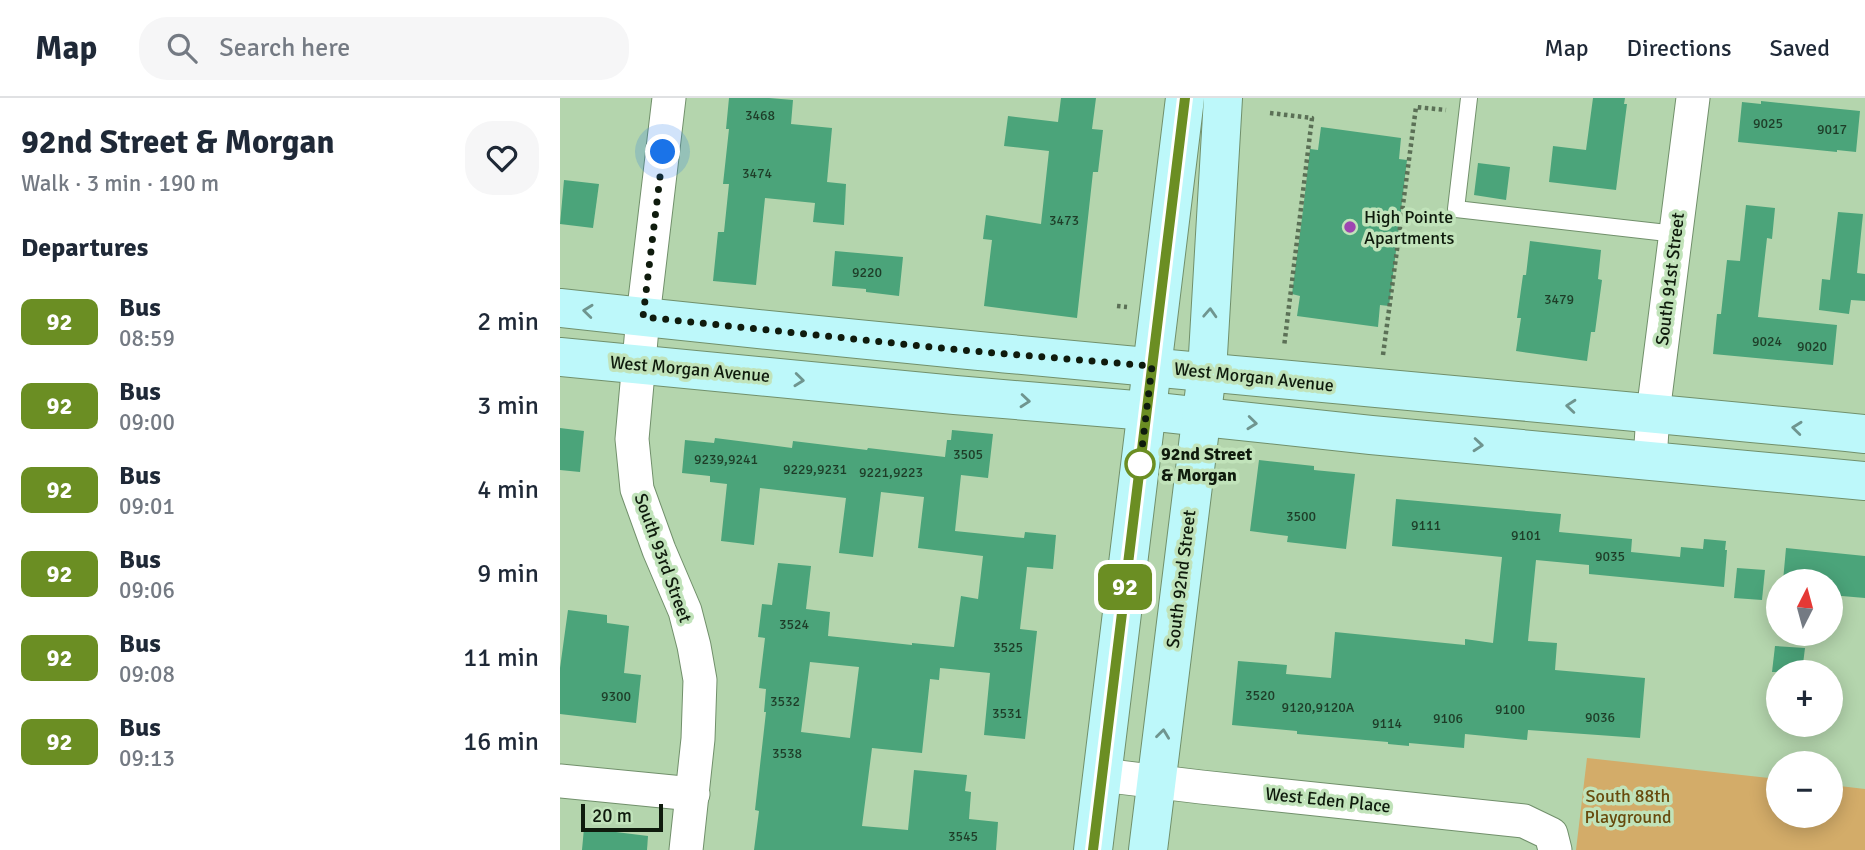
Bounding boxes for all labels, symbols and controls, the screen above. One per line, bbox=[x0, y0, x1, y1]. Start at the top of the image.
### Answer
search box bbox=[139, 17, 629, 80]
text: Map bbox=[35, 28, 97, 69]
icon: search bbox=[163, 29, 201, 67]
text: Search here bbox=[219, 32, 350, 64]
text: Map bbox=[1544, 33, 1589, 63]
text: Directions bbox=[1627, 33, 1732, 63]
text: Saved bbox=[1770, 33, 1830, 63]
house number: 3468 bbox=[745, 107, 775, 124]
house number: 9025 bbox=[1753, 115, 1783, 132]
button: heart bbox=[465, 121, 539, 195]
house number: 9017 bbox=[1817, 121, 1847, 138]
text: 92nd Street & Morgan bbox=[21, 122, 335, 163]
your location bbox=[645, 134, 680, 169]
house number: 3474 bbox=[742, 165, 773, 182]
text: Walk · 3 min · 190 m bbox=[21, 169, 219, 198]
place label: High Pointe Apartments bbox=[1364, 206, 1454, 249]
street label: South 91st Street bbox=[1651, 211, 1689, 347]
house number: 3473 bbox=[1049, 212, 1079, 229]
marker: High Pointe Apartments bbox=[1342, 219, 1358, 235]
text: Departures bbox=[21, 232, 148, 264]
house number: 9220 bbox=[852, 264, 882, 281]
house number: 3479 bbox=[1544, 291, 1574, 308]
text: Bus bbox=[119, 292, 161, 324]
one-way arrow bbox=[582, 304, 593, 319]
text: 2 min bbox=[477, 306, 539, 338]
text: 92 bbox=[47, 307, 72, 337]
one-way arrow bbox=[1202, 307, 1217, 318]
text: 08:59 bbox=[119, 324, 175, 353]
house number: 9024 bbox=[1752, 333, 1783, 350]
house number: 9020 bbox=[1797, 338, 1827, 355]
street label: West Morgan Avenue bbox=[609, 351, 771, 387]
street label: West Morgan Avenue bbox=[1173, 358, 1335, 396]
one-way arrow bbox=[793, 372, 804, 387]
text: Bus bbox=[119, 376, 161, 408]
text: 3 min bbox=[477, 390, 539, 422]
text: 92 bbox=[47, 391, 72, 421]
one-way arrow bbox=[1020, 393, 1031, 408]
one-way arrow bbox=[1565, 399, 1576, 414]
text: 09:00 bbox=[119, 408, 175, 437]
one-way arrow bbox=[1246, 415, 1257, 430]
one-way arrow bbox=[1791, 420, 1803, 435]
one-way arrow bbox=[1473, 437, 1484, 452]
place label: 92nd Street & Morgan bbox=[1161, 443, 1252, 486]
house number: 3505 bbox=[953, 446, 983, 463]
marker: 92nd Street & Morgan bbox=[1125, 449, 1155, 479]
house number: 9239,9241 bbox=[694, 451, 758, 468]
text: Bus bbox=[119, 460, 161, 492]
house number: 9229,9231 bbox=[783, 461, 847, 478]
house number: 9221,9223 bbox=[859, 464, 923, 481]
text: 4 min bbox=[477, 474, 539, 506]
text: 92 bbox=[47, 475, 72, 505]
street label: South 93rd Street bbox=[629, 491, 697, 625]
text: 09:01 bbox=[119, 492, 175, 521]
house number: 3500 bbox=[1286, 508, 1316, 525]
street label: South 92nd Street bbox=[1162, 509, 1200, 649]
house number: 9111 bbox=[1411, 517, 1441, 534]
house number: 9101 bbox=[1511, 527, 1541, 544]
text: Bus bbox=[119, 544, 161, 576]
house number: 9035 bbox=[1595, 548, 1625, 565]
text: 9 min bbox=[477, 558, 539, 590]
text: 92 bbox=[47, 559, 72, 589]
line badge: 92 bbox=[1094, 564, 1156, 610]
north arrow bbox=[1766, 569, 1843, 646]
map controls bbox=[1766, 569, 1843, 828]
text: 92 bbox=[1112, 572, 1138, 602]
text: 09:06 bbox=[119, 576, 175, 605]
house number: 3524 bbox=[779, 616, 810, 633]
text: Bus bbox=[119, 628, 161, 660]
house number: 3525 bbox=[993, 639, 1023, 656]
text: 11 min bbox=[463, 642, 539, 674]
text: 92 bbox=[47, 643, 72, 673]
text: 09:08 bbox=[119, 660, 175, 689]
button: + bbox=[1766, 660, 1843, 737]
house number: 3520 bbox=[1245, 687, 1275, 704]
house number: 9300 bbox=[601, 688, 631, 705]
house number: 3532 bbox=[770, 693, 800, 710]
house number: 9120,9120A bbox=[1282, 699, 1355, 716]
house number: 9100 bbox=[1495, 701, 1525, 718]
house number: 3531 bbox=[992, 705, 1022, 722]
house number: 9036 bbox=[1585, 709, 1615, 726]
house number: 9106 bbox=[1433, 710, 1463, 727]
text: Bus bbox=[119, 712, 161, 744]
house number: 9114 bbox=[1372, 715, 1403, 732]
text: 16 min bbox=[463, 726, 539, 758]
text: 92 bbox=[47, 727, 72, 757]
one-way arrow bbox=[1155, 728, 1170, 740]
text: 09:13 bbox=[119, 744, 175, 773]
house number: 3538 bbox=[772, 745, 802, 762]
button: − bbox=[1766, 751, 1843, 828]
street label: West Eden Place bbox=[1264, 782, 1392, 818]
park label: South 88th Playground bbox=[1584, 785, 1672, 828]
scale bar bbox=[581, 801, 663, 833]
text: 20 m bbox=[592, 804, 632, 828]
house number: 3545 bbox=[948, 828, 978, 845]

